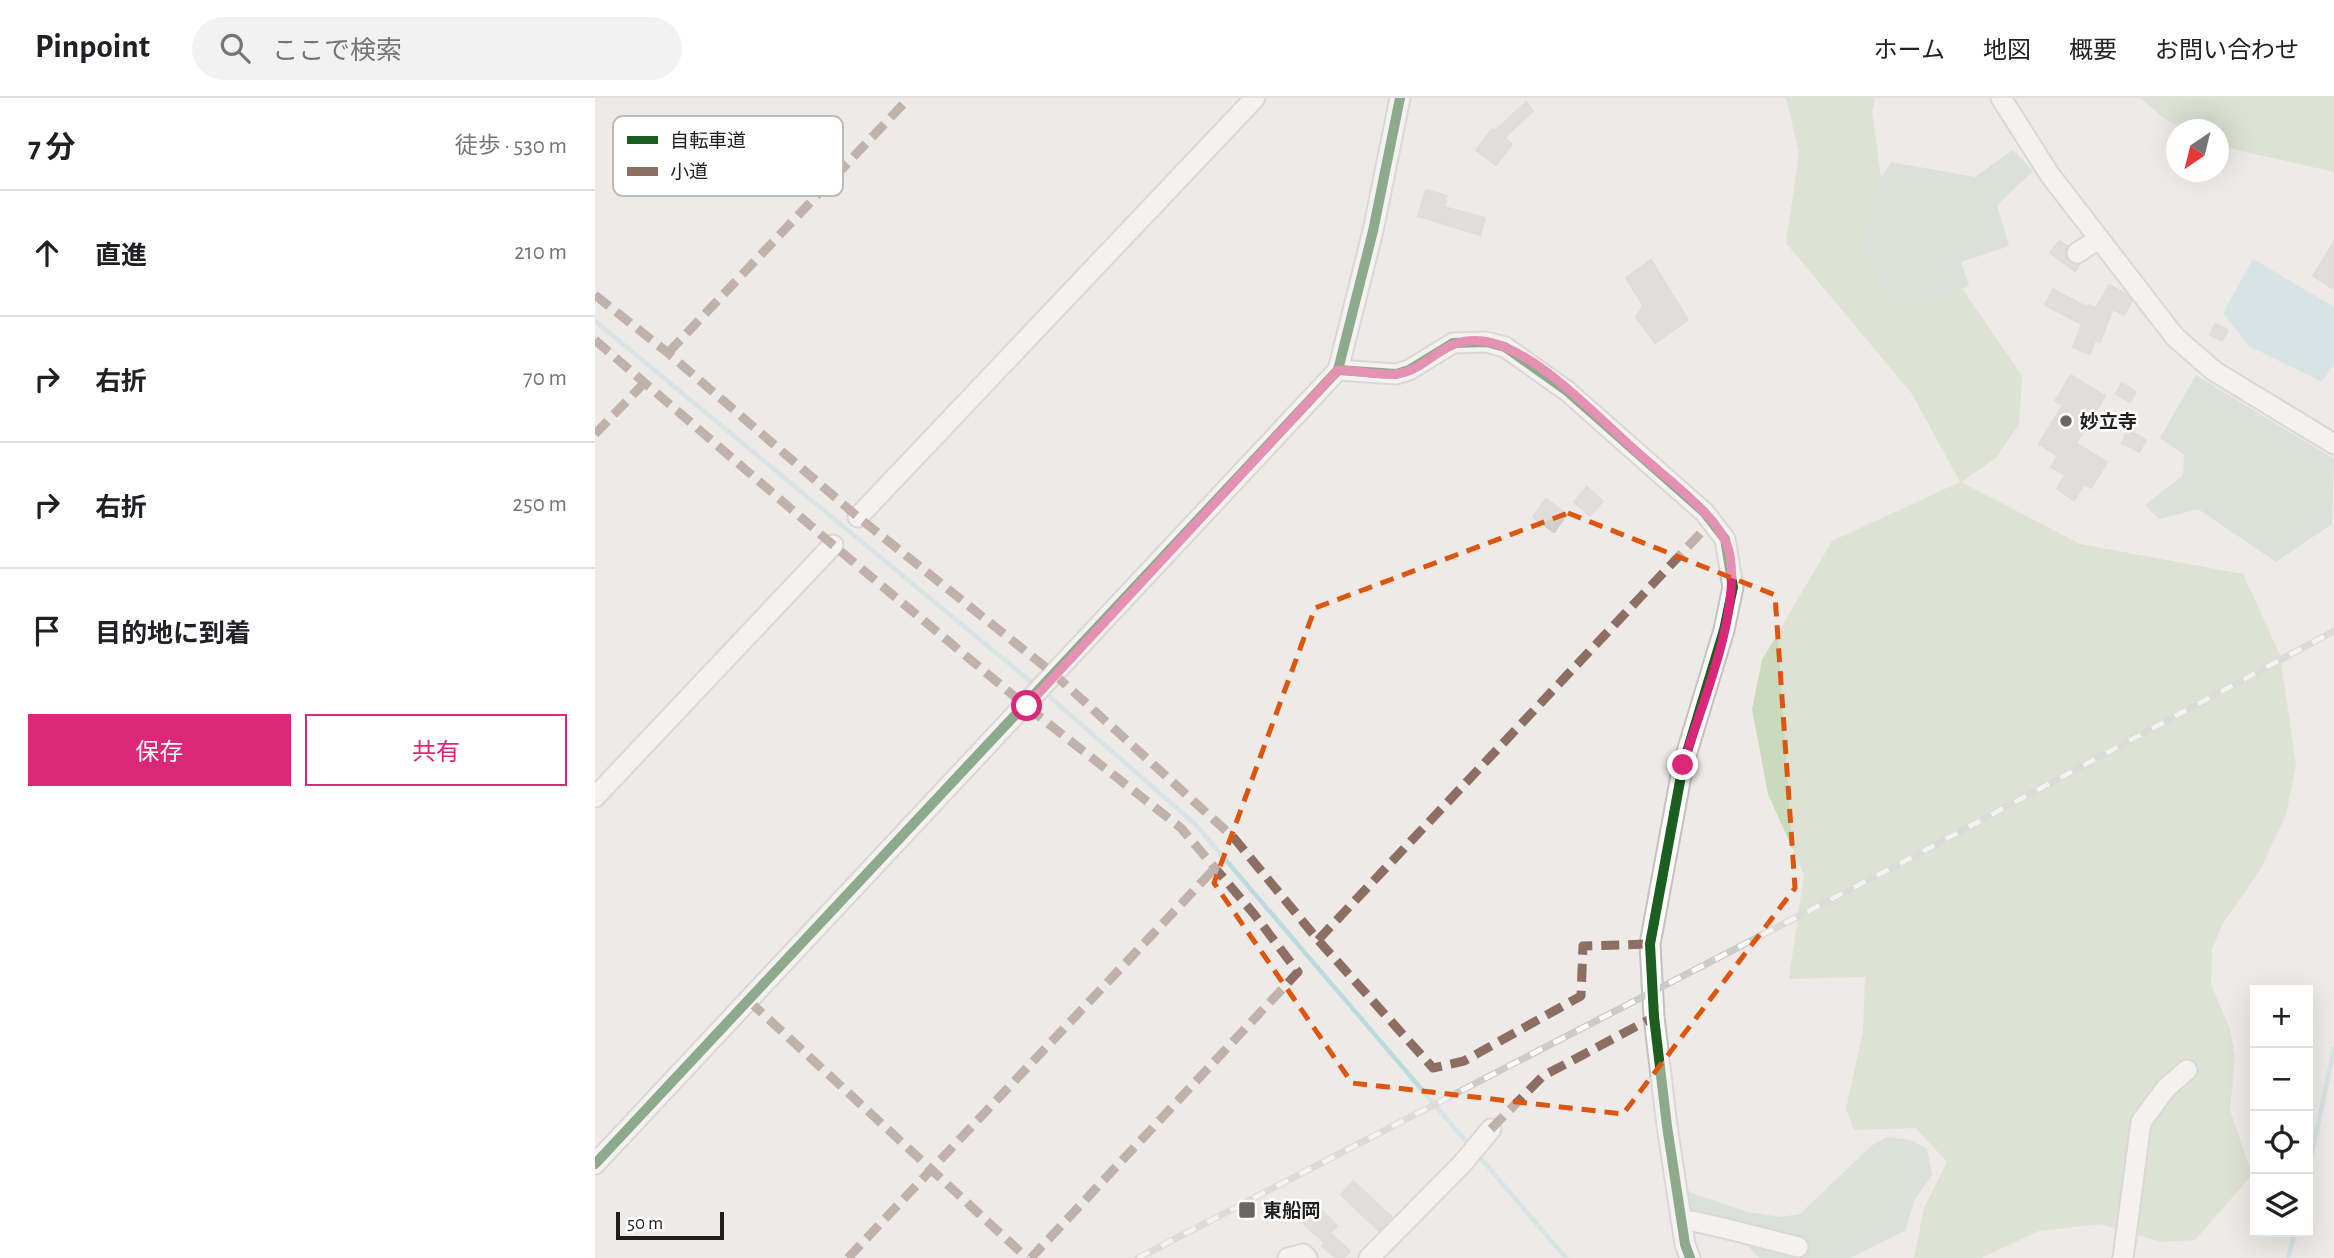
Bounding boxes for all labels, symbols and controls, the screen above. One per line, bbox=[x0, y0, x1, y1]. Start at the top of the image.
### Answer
search box bbox=[192, 17, 682, 80]
icon: search bbox=[216, 29, 254, 67]
text: Pinpoint bbox=[35, 31, 150, 64]
text: ここで検索 bbox=[272, 38, 402, 64]
text: ホーム bbox=[1874, 39, 1945, 63]
text: 地図 bbox=[1983, 39, 2031, 63]
text: 概要 bbox=[2069, 39, 2117, 63]
text: お問い合わせ bbox=[2155, 39, 2299, 63]
legend bbox=[613, 116, 843, 196]
north arrow bbox=[2166, 119, 2229, 182]
text: 自転車道 bbox=[670, 131, 746, 151]
text: 7 分 bbox=[28, 133, 76, 163]
text: 徒歩 · 530 m bbox=[455, 135, 567, 158]
text: 小道 bbox=[670, 162, 708, 182]
icon: ahead bbox=[28, 234, 66, 272]
text: 210 m bbox=[514, 241, 567, 264]
text: 直進 bbox=[95, 243, 147, 269]
icon: right bbox=[28, 360, 66, 398]
text: 70 m bbox=[523, 367, 567, 390]
text: 右折 bbox=[95, 369, 147, 395]
place label: 妙立寺 bbox=[2080, 412, 2137, 432]
marker: 妙立寺 bbox=[2058, 413, 2074, 429]
icon: right bbox=[28, 486, 66, 524]
text: 250 m bbox=[513, 493, 567, 516]
text: 右折 bbox=[95, 495, 147, 521]
icon: arrive bbox=[28, 612, 66, 650]
text: 目的地に到着 bbox=[95, 621, 251, 647]
route start bbox=[1011, 690, 1042, 721]
button: 保存 bbox=[28, 714, 291, 786]
button: 共有 bbox=[305, 714, 567, 786]
route end bbox=[1667, 749, 1698, 780]
map controls bbox=[2250, 985, 2313, 1237]
button: + bbox=[2250, 985, 2313, 1048]
button: − bbox=[2250, 1048, 2313, 1111]
button: locate bbox=[2250, 1111, 2313, 1174]
button: layers bbox=[2250, 1174, 2313, 1237]
marker: 東船岡 bbox=[1237, 1200, 1257, 1220]
place label: 東船岡 bbox=[1263, 1200, 1320, 1221]
scale bar bbox=[616, 1209, 725, 1241]
text: 50 m bbox=[627, 1214, 663, 1233]

